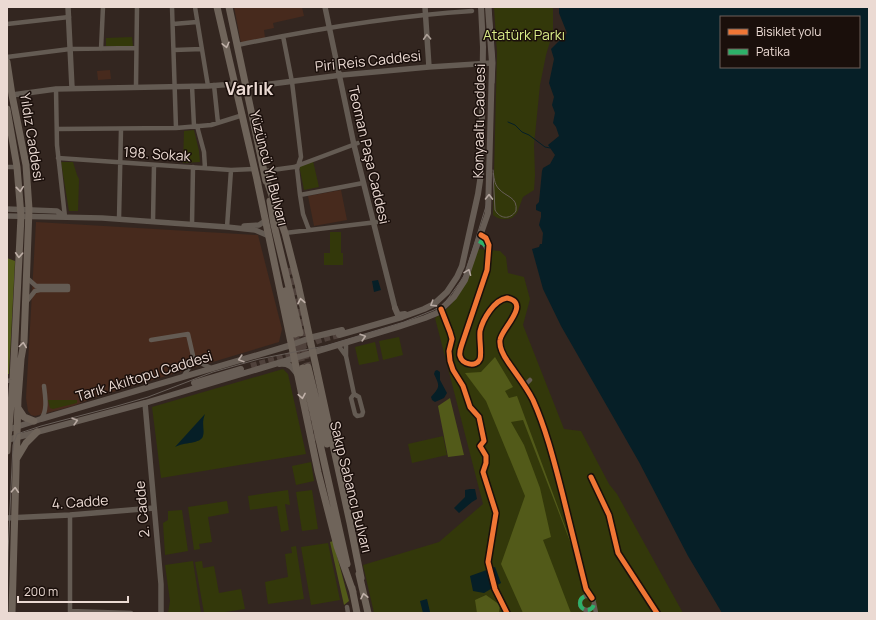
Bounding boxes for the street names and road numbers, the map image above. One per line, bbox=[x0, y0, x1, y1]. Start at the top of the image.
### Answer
street label: Piri Reis Caddesi bbox=[314, 45, 422, 76]
street label: Konyaaltı Caddesi bbox=[468, 63, 489, 179]
street label: Teoman Paşa Caddesi bbox=[344, 84, 395, 226]
street label: Yıldız Caddesi bbox=[16, 91, 49, 183]
street label: Yüzüncü Yıl Bulvarı bbox=[246, 108, 293, 228]
street label: 198. Sokak bbox=[123, 142, 192, 165]
street label: Tarık Akıltopu Caddesi bbox=[73, 346, 214, 405]
street label: Sakıp Sabancı Bulvarı bbox=[326, 419, 377, 555]
street label: 2. Cadde bbox=[130, 480, 153, 538]
street label: 4. Cadde bbox=[51, 490, 109, 513]

